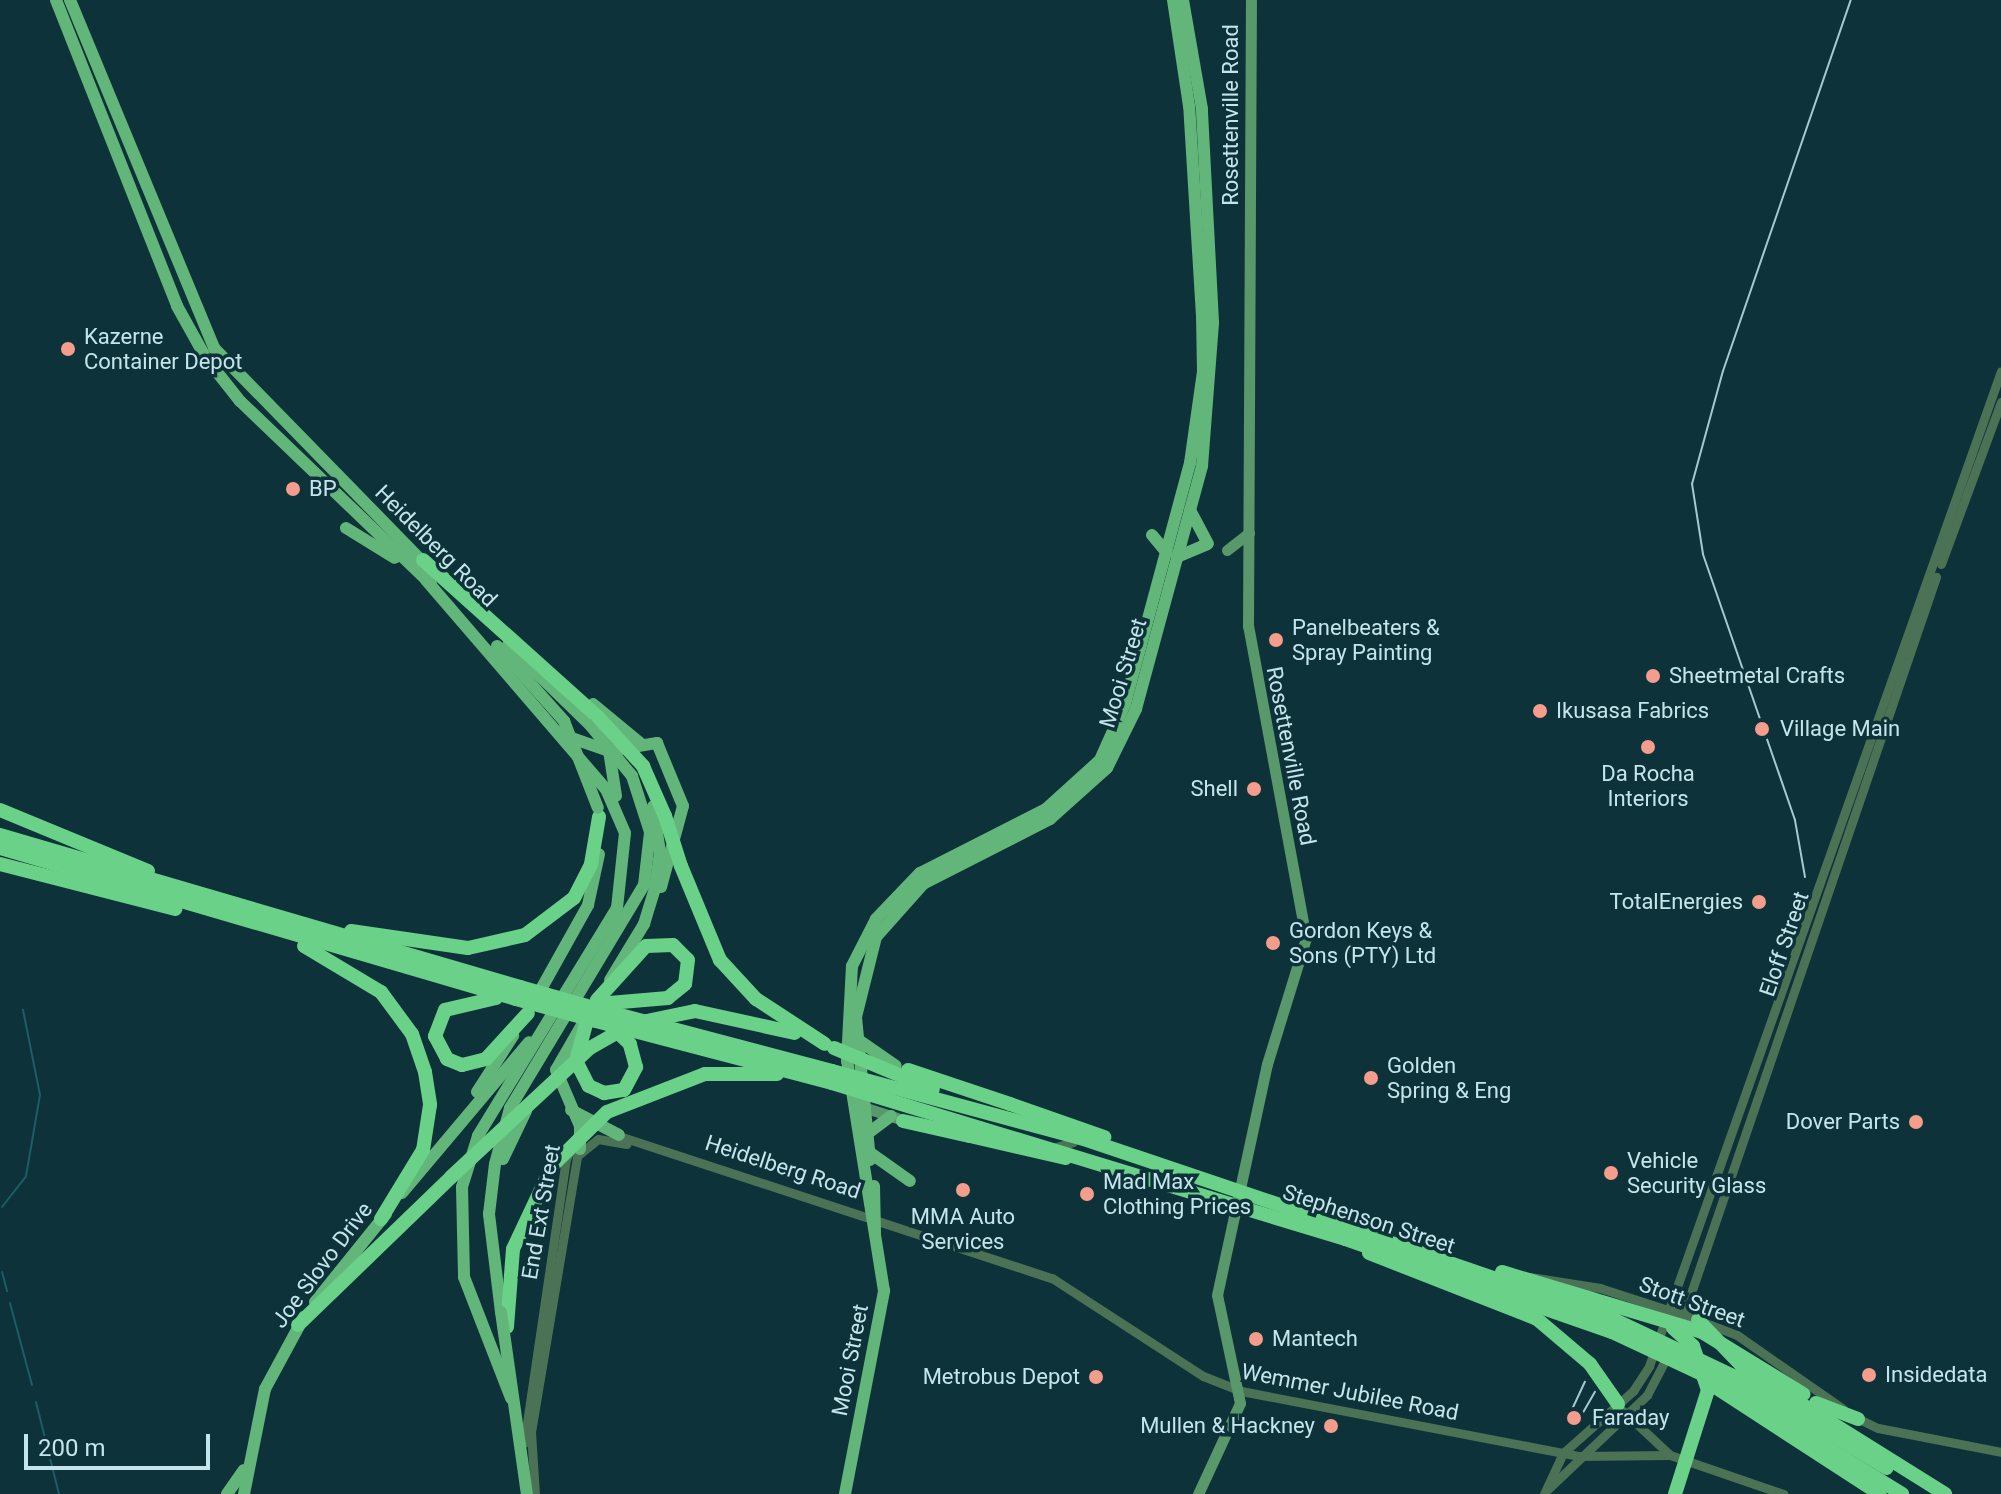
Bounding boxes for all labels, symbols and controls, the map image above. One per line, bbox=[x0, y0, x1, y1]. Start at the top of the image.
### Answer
street label: Rosettenville Road bbox=[1218, 24, 1244, 206]
place label: Kazerne Container Depot bbox=[84, 323, 242, 374]
marker: Kazerne Container Depot bbox=[59, 340, 77, 358]
place label: BP bbox=[309, 476, 337, 502]
street label: Heidelberg Road bbox=[369, 479, 503, 613]
marker: BP bbox=[284, 480, 302, 498]
place label: Panelbeaters & Spray Painting bbox=[1292, 614, 1440, 666]
street label: Mooi Street bbox=[1094, 615, 1152, 731]
marker: Panelbeaters & Spray Painting bbox=[1267, 631, 1285, 649]
place label: Sheetmetal Crafts bbox=[1669, 663, 1845, 689]
street label: Rosettenville Road bbox=[1261, 664, 1321, 848]
marker: Sheetmetal Crafts bbox=[1644, 667, 1662, 685]
place label: Ikusasa Fabrics bbox=[1556, 698, 1709, 724]
marker: Ikusasa Fabrics bbox=[1531, 702, 1549, 720]
place label: Village Main bbox=[1780, 716, 1900, 742]
marker: Village Main bbox=[1751, 718, 1773, 740]
marker: Da Rocha Interiors bbox=[1639, 738, 1657, 756]
place label: Da Rocha Interiors bbox=[1601, 760, 1695, 812]
place label: Shell bbox=[1190, 776, 1238, 802]
marker: Shell bbox=[1245, 780, 1263, 798]
street label: Eloff Street bbox=[1754, 888, 1814, 1000]
place label: TotalEnergies bbox=[1610, 889, 1743, 915]
marker: TotalEnergies bbox=[1750, 893, 1768, 911]
place label: Gordon Keys & Sons (PTY) Ltd bbox=[1289, 917, 1436, 968]
marker: Gordon Keys & Sons (PTY) Ltd bbox=[1264, 934, 1282, 952]
place label: Golden Spring & Eng bbox=[1387, 1052, 1511, 1104]
marker: Golden Spring & Eng bbox=[1362, 1069, 1380, 1087]
place label: Dover Parts bbox=[1786, 1109, 1900, 1135]
marker: Dover Parts bbox=[1907, 1113, 1925, 1131]
street label: Heidelberg Road bbox=[702, 1129, 864, 1205]
street label: End Ext Street bbox=[516, 1142, 566, 1282]
place label: Vehicle Security Glass bbox=[1627, 1147, 1766, 1198]
marker: Vehicle Security Glass bbox=[1602, 1164, 1620, 1182]
place label: Mad Max Clothing Prices bbox=[1103, 1168, 1251, 1220]
street label: Stephenson Street bbox=[1279, 1179, 1459, 1259]
marker: MMA Auto Services bbox=[954, 1181, 972, 1199]
marker: Mad Max Clothing Prices bbox=[1078, 1185, 1096, 1203]
street label: Joe Slovo Drive bbox=[266, 1197, 378, 1333]
place label: MMA Auto Services bbox=[911, 1203, 1015, 1254]
street label: Stott Street bbox=[1636, 1271, 1748, 1333]
street label: Mooi Street bbox=[826, 1302, 874, 1418]
place label: Mantech bbox=[1272, 1326, 1358, 1352]
marker: Mantech bbox=[1247, 1330, 1265, 1348]
street label: Wemmer Jubilee Road bbox=[1239, 1358, 1461, 1426]
place label: Insidedata bbox=[1885, 1362, 1987, 1388]
place label: Metrobus Depot bbox=[923, 1364, 1080, 1390]
marker: Insidedata bbox=[1860, 1366, 1878, 1384]
marker: Metrobus Depot bbox=[1087, 1368, 1105, 1386]
place label: Faraday bbox=[1592, 1405, 1669, 1431]
marker: Faraday bbox=[1563, 1407, 1585, 1429]
place label: Mullen & Hackney bbox=[1140, 1413, 1315, 1439]
marker: Mullen & Hackney bbox=[1322, 1417, 1340, 1435]
scale bar bbox=[28, 1418, 214, 1468]
text: 200 m bbox=[38, 1434, 105, 1462]

